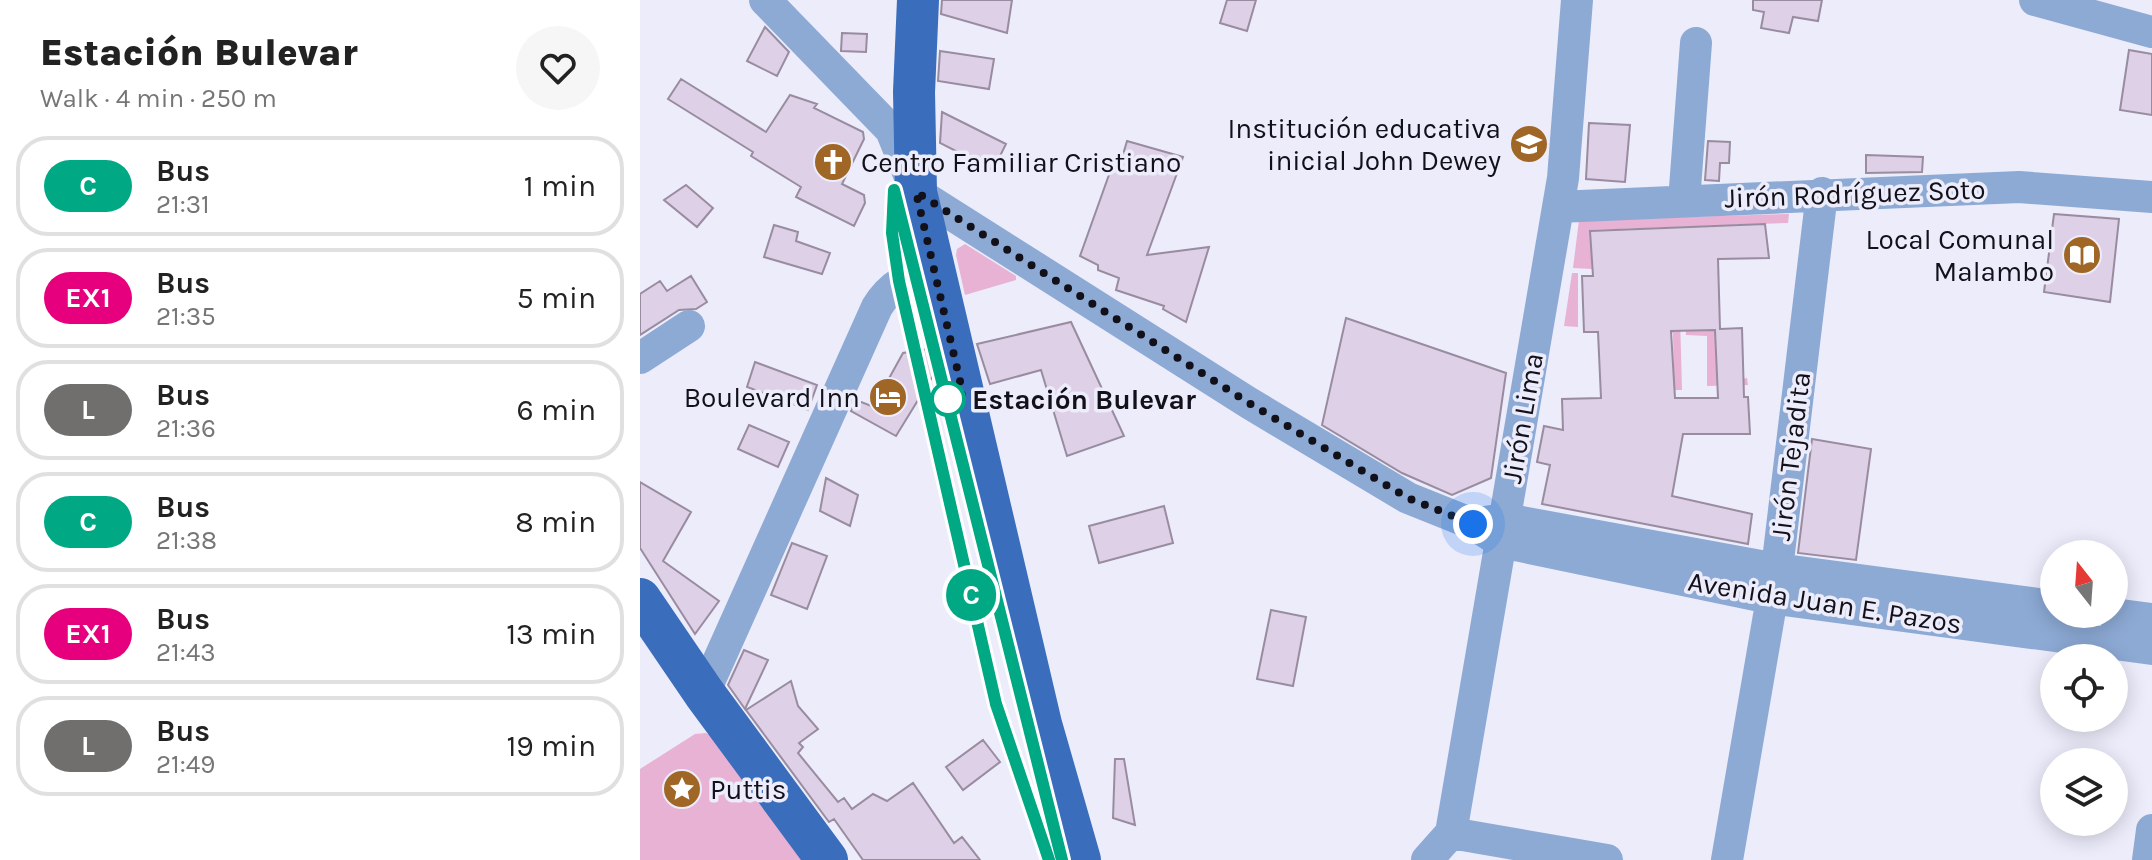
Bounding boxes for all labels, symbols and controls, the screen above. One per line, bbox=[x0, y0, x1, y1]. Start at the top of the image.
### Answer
button: heart bbox=[516, 26, 600, 110]
text: Estación Bulevar bbox=[40, 30, 358, 75]
text: Walk · 4 min · 250 m bbox=[40, 83, 277, 114]
place label: Institución educativa inicial John Dewey bbox=[1227, 112, 1501, 177]
school or university icon: Institución educativa inicial John Dewey bbox=[1508, 123, 1550, 165]
church icon: Centro Familiar Cristiano bbox=[812, 141, 854, 183]
place label: Centro Familiar Cristiano bbox=[861, 146, 1181, 179]
text: Bus bbox=[156, 153, 210, 189]
text: 1 min bbox=[524, 168, 596, 204]
text: C bbox=[79, 169, 97, 202]
street label: Jirón Rodríguez Soto bbox=[1724, 172, 1986, 215]
text: 21:31 bbox=[156, 189, 210, 220]
place label: Local Comunal Malambo bbox=[1865, 223, 2054, 288]
library icon: Local Comunal Malambo bbox=[2061, 234, 2103, 276]
text: Bus bbox=[156, 265, 210, 301]
text: 5 min bbox=[517, 280, 596, 316]
text: EX1 bbox=[65, 281, 111, 314]
text: 21:35 bbox=[156, 301, 216, 332]
street label: Jirón Lima bbox=[1495, 350, 1550, 486]
street label: Jirón Tejadita bbox=[1764, 370, 1817, 542]
hotel icon: Boulevard Inn bbox=[867, 376, 909, 418]
text: Bus bbox=[156, 377, 210, 413]
place label: Boulevard Inn bbox=[684, 381, 860, 414]
marker: Estación Bulevar bbox=[931, 382, 965, 416]
place label: Estación Bulevar bbox=[972, 383, 1196, 416]
text: 6 min bbox=[517, 392, 596, 428]
text: L bbox=[81, 393, 95, 426]
text: 21:36 bbox=[156, 413, 216, 444]
text: Bus bbox=[156, 489, 210, 525]
text: 8 min bbox=[515, 504, 596, 540]
your location bbox=[1453, 504, 1493, 544]
text: C bbox=[79, 505, 97, 538]
text: 21:38 bbox=[156, 525, 217, 556]
north arrow bbox=[2040, 540, 2128, 628]
map controls bbox=[2040, 540, 2128, 836]
street label: Avenida Juan E. Pazos bbox=[1686, 565, 1964, 640]
line badge: C bbox=[945, 569, 997, 621]
text: C bbox=[962, 578, 980, 611]
text: Bus bbox=[156, 601, 210, 637]
text: 13 min bbox=[506, 616, 596, 652]
text: EX1 bbox=[65, 617, 111, 650]
text: 21:43 bbox=[156, 637, 216, 668]
button: locate bbox=[2040, 644, 2128, 732]
text: Bus bbox=[156, 713, 210, 749]
text: 19 min bbox=[506, 728, 596, 764]
text: L bbox=[81, 729, 95, 762]
button: layers bbox=[2040, 748, 2128, 836]
text: 21:49 bbox=[156, 749, 215, 780]
place icon: Puttis bbox=[661, 768, 703, 810]
place label: Puttis bbox=[710, 773, 787, 806]

